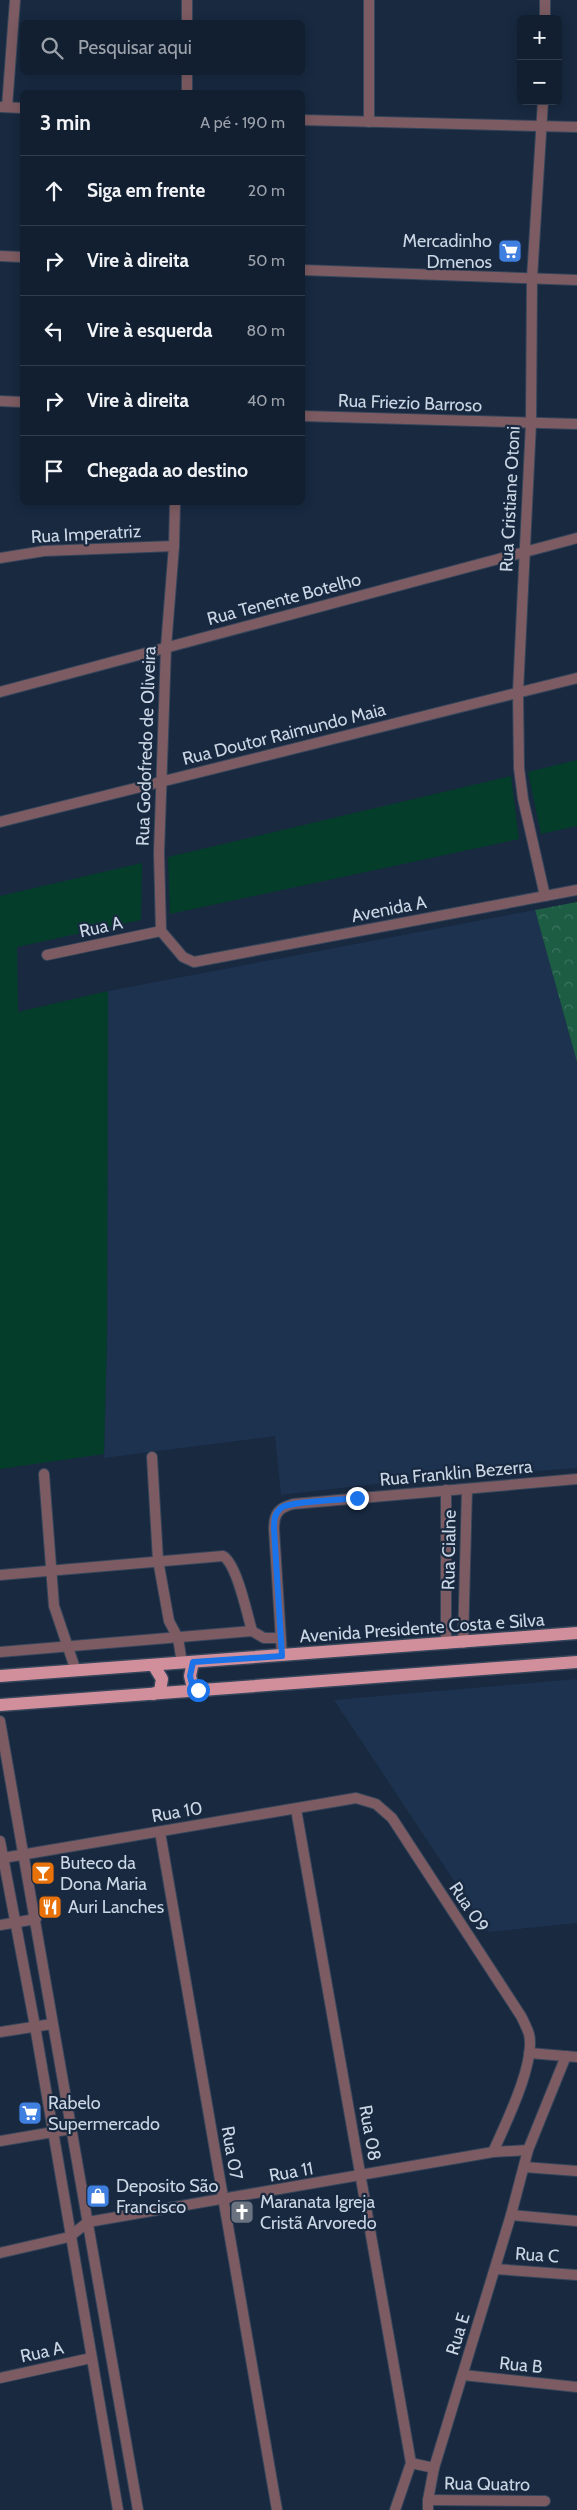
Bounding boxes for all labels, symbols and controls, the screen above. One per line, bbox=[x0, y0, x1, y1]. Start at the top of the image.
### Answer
map controls bbox=[517, 15, 562, 105]
button: + bbox=[517, 15, 562, 60]
search box bbox=[20, 20, 305, 75]
icon: search bbox=[38, 34, 66, 62]
text: Pesquisar aqui bbox=[78, 36, 192, 59]
button: − bbox=[517, 60, 562, 105]
text: 3 min bbox=[40, 110, 91, 135]
text: A pé · 190 m bbox=[200, 113, 285, 132]
icon: ahead bbox=[40, 177, 68, 205]
text: Siga em frente bbox=[87, 179, 205, 202]
text: 20 m bbox=[248, 181, 285, 200]
place label: Mercadinho Dmenos bbox=[403, 230, 492, 273]
supermarket icon: Mercadinho Dmenos bbox=[497, 238, 523, 264]
icon: right bbox=[40, 247, 68, 275]
text: Vire à direita bbox=[87, 249, 189, 272]
text: 50 m bbox=[248, 251, 285, 270]
icon: left bbox=[40, 317, 68, 345]
text: Vire à esquerda bbox=[87, 319, 213, 342]
text: 80 m bbox=[247, 321, 285, 340]
icon: right bbox=[40, 387, 68, 415]
text: Vire à direita bbox=[87, 389, 189, 412]
street label: Rua Friezio Barroso bbox=[338, 389, 482, 417]
text: 40 m bbox=[247, 391, 285, 410]
street label: Rua Cristiane Otoni bbox=[495, 425, 525, 573]
icon: arrive bbox=[40, 457, 68, 485]
text: Chegada ao destino bbox=[87, 459, 248, 482]
street label: Rua Imperatriz bbox=[30, 520, 142, 548]
street label: Rua Tenente Botelho bbox=[205, 568, 363, 630]
street label: Rua Godofredo de Oliveira bbox=[132, 645, 160, 846]
street label: Rua Doutor Raimundo Maia bbox=[180, 698, 388, 770]
street label: Avenida A bbox=[350, 891, 428, 927]
street label: Rua A bbox=[77, 912, 125, 942]
street label: Rua Franklin Bezerra bbox=[379, 1455, 534, 1491]
route end bbox=[346, 1487, 369, 1510]
street label: Rua Cialne bbox=[437, 1510, 461, 1590]
street label: Avenida Presidente Costa e Silva bbox=[299, 1608, 545, 1648]
route start bbox=[187, 1679, 210, 1702]
street label: Rua 10 bbox=[150, 1797, 204, 1827]
place label: Buteco da Dona Maria bbox=[60, 1852, 147, 1895]
bar icon: Buteco da Dona Maria bbox=[30, 1860, 56, 1886]
street label: Rua 09 bbox=[444, 1878, 494, 1936]
restaurant icon: Auri Lanches bbox=[37, 1894, 63, 1920]
place label: Auri Lanches bbox=[68, 1896, 164, 1918]
place label: Rabelo Supermercado bbox=[48, 2092, 160, 2135]
supermarket icon: Rabelo Supermercado bbox=[17, 2100, 43, 2126]
street label: Rua 08 bbox=[354, 2103, 386, 2163]
street label: Rua 07 bbox=[216, 2124, 248, 2182]
street label: Rua 11 bbox=[267, 2157, 315, 2187]
place label: Deposito São Francisco bbox=[116, 2175, 218, 2218]
shop icon: Deposito São Francisco bbox=[85, 2183, 111, 2209]
place label: Maranata Igreja Cristã Arvoredo bbox=[260, 2191, 377, 2234]
church icon: Maranata Igreja Cristã Arvoredo bbox=[229, 2199, 255, 2225]
street label: Rua C bbox=[514, 2242, 560, 2268]
street label: Rua E bbox=[441, 2310, 475, 2358]
street label: Rua A bbox=[18, 2337, 66, 2367]
street label: Rua B bbox=[498, 2352, 544, 2378]
street label: Rua Quatro bbox=[444, 2472, 530, 2496]

